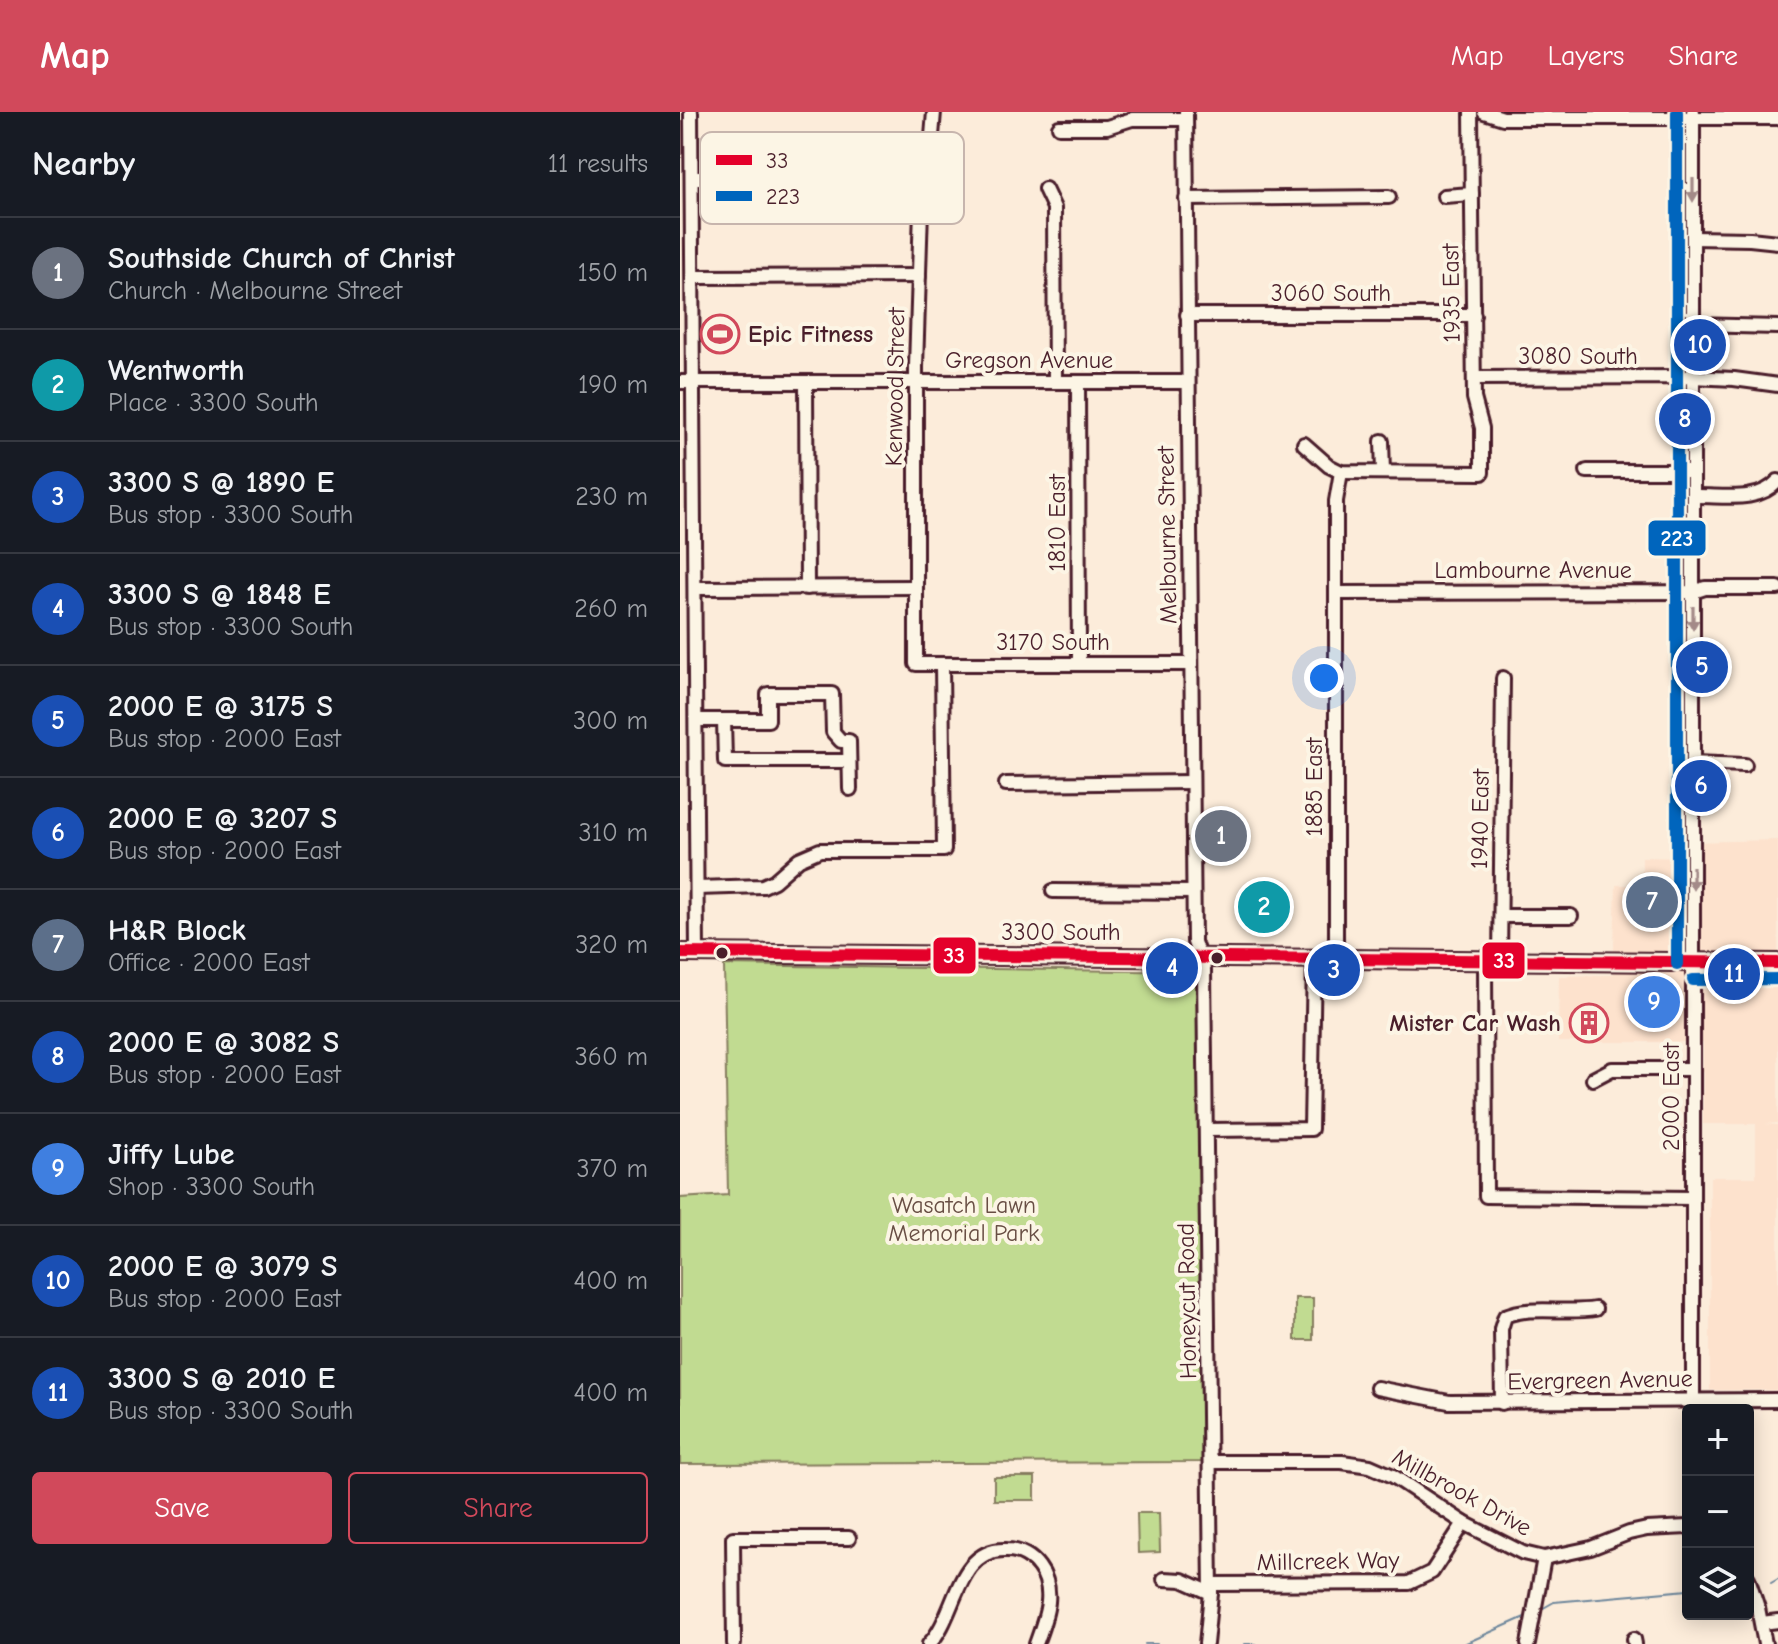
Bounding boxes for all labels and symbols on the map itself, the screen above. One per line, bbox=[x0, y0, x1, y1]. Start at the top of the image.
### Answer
legend bbox=[700, 132, 964, 224]
text: 33 bbox=[766, 148, 788, 174]
one-way arrow bbox=[1687, 178, 1699, 203]
text: 223 bbox=[766, 184, 800, 210]
street label: 1935 East bbox=[1436, 242, 1466, 343]
street label: 3060 South bbox=[1271, 279, 1391, 307]
street label: Kenwood Street bbox=[880, 306, 910, 467]
sports icon: Epic Fitness bbox=[699, 313, 741, 355]
pin: 10 bbox=[1674, 315, 1726, 375]
place label: Epic Fitness bbox=[748, 320, 873, 348]
street label: 3080 South bbox=[1518, 342, 1638, 370]
street label: Gregson Avenue bbox=[945, 346, 1113, 374]
pin: 8 bbox=[1659, 389, 1711, 449]
street label: Melbourne Street bbox=[1151, 445, 1183, 624]
street label: 1810 East bbox=[1043, 473, 1071, 572]
line badge: 223 bbox=[1647, 519, 1707, 557]
text: 223 bbox=[1661, 526, 1693, 552]
street label: Lambourne Avenue bbox=[1434, 556, 1632, 584]
one-way arrow bbox=[1687, 606, 1699, 631]
street label: 3170 South bbox=[996, 628, 1110, 656]
pin: 5 bbox=[1676, 637, 1728, 697]
your location bbox=[1304, 658, 1344, 698]
street label: 1885 East bbox=[1300, 736, 1328, 836]
pin: 6 bbox=[1675, 756, 1727, 816]
street label: 1940 East bbox=[1465, 768, 1495, 869]
pin: 1 bbox=[1195, 806, 1247, 866]
one-way arrow bbox=[1687, 866, 1699, 891]
pin: 7 bbox=[1626, 872, 1678, 932]
pin: 2 bbox=[1238, 877, 1290, 937]
street label: 3300 South bbox=[1001, 918, 1121, 946]
line badge: 33 bbox=[932, 936, 977, 975]
pin: 4 bbox=[1146, 938, 1198, 998]
pin: 3 bbox=[1308, 940, 1360, 1000]
line badge: 33 bbox=[1481, 941, 1526, 980]
text: 33 bbox=[943, 943, 965, 969]
pin: 11 bbox=[1708, 944, 1760, 1004]
unlabelled marker bbox=[714, 945, 730, 961]
text: 33 bbox=[1493, 948, 1515, 974]
unlabelled marker bbox=[1209, 950, 1225, 966]
pin: 9 bbox=[1628, 972, 1680, 1032]
building icon: Mister Car Wash bbox=[1568, 1002, 1610, 1044]
place label: Mister Car Wash bbox=[1389, 1009, 1561, 1037]
street label: 2000 East bbox=[1657, 1042, 1685, 1151]
park label: Wasatch Lawn Memorial Park bbox=[888, 1191, 1040, 1247]
street label: Honeycut Road bbox=[1172, 1223, 1202, 1379]
street label: Evergreen Avenue bbox=[1507, 1364, 1693, 1396]
street label: Millbrook Drive bbox=[1388, 1442, 1536, 1542]
street label: Millcreek Way bbox=[1256, 1546, 1400, 1576]

